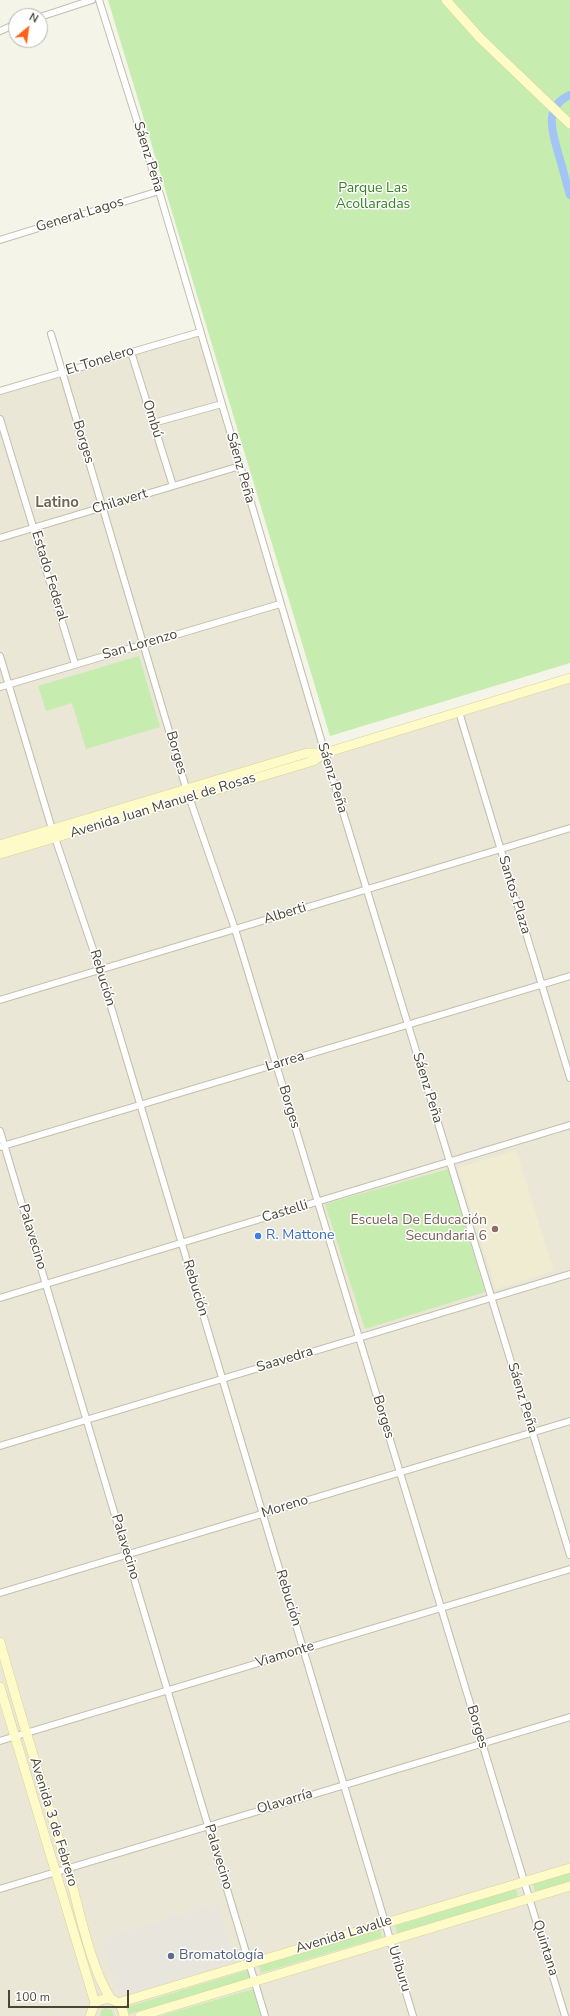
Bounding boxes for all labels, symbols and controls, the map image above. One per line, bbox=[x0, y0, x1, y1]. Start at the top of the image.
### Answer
north arrow bbox=[8, 8, 48, 48]
text: N bbox=[26, 9, 41, 26]
street label: Sáenz Peña bbox=[129, 120, 167, 194]
park label: Parque Las Acollaradas bbox=[336, 181, 410, 214]
street label: General Lagos bbox=[34, 194, 126, 236]
street label: El Tonelero bbox=[64, 343, 136, 379]
street label: Ombú bbox=[138, 398, 166, 440]
street label: Borges bbox=[68, 418, 98, 466]
street label: Sáenz Peña bbox=[222, 431, 258, 505]
street label: Chilavert bbox=[90, 486, 150, 518]
district label: Latino bbox=[35, 494, 79, 512]
street label: Estado Federal bbox=[27, 529, 71, 623]
street label: San Lorenzo bbox=[101, 626, 179, 664]
street label: Borges bbox=[162, 729, 190, 777]
street label: Sáenz Peña bbox=[313, 741, 351, 815]
street label: Avenida Juan Manuel de Rosas bbox=[68, 770, 258, 842]
street label: Santos Plaza bbox=[494, 854, 534, 936]
street label: Alberti bbox=[262, 900, 308, 928]
street label: Rebución bbox=[85, 948, 119, 1008]
street label: Larrea bbox=[264, 1048, 306, 1076]
street label: Sáenz Peña bbox=[408, 1051, 446, 1125]
street label: Borges bbox=[274, 1083, 304, 1131]
street label: Castelli bbox=[260, 1197, 310, 1227]
street label: Palavecino bbox=[14, 1202, 50, 1272]
place label: Escuela De Educación Secundaria 6 bbox=[350, 1213, 487, 1246]
marker: Escuela De Educación Secundaria 6 bbox=[490, 1224, 500, 1234]
place label: R. Mattone bbox=[266, 1228, 334, 1244]
marker: R. Mattone bbox=[253, 1231, 263, 1241]
street label: Rebución bbox=[178, 1258, 212, 1318]
street label: Saavedra bbox=[255, 1343, 315, 1377]
street label: Sáenz Peña bbox=[503, 1361, 541, 1435]
street label: Borges bbox=[368, 1393, 398, 1441]
street label: Moreno bbox=[260, 1492, 310, 1522]
street label: Palavecino bbox=[107, 1512, 143, 1582]
street label: Rebución bbox=[271, 1568, 305, 1628]
street label: Viamonte bbox=[254, 1638, 316, 1672]
street label: Borges bbox=[462, 1703, 492, 1751]
street label: Avenida 3 de Febrero bbox=[25, 1755, 81, 1889]
street label: Olavarría bbox=[255, 1786, 315, 1818]
street label: Palavecino bbox=[200, 1822, 236, 1892]
street label: Avenida Lavalle bbox=[294, 1912, 394, 1958]
street label: Quintana bbox=[529, 1918, 561, 1978]
street label: Uriburu bbox=[384, 1944, 414, 1994]
place label: Bromatología bbox=[179, 1948, 264, 1964]
marker: Bromatología bbox=[166, 1951, 176, 1961]
scale bar bbox=[10, 1982, 131, 2008]
text: 100 m bbox=[15, 1989, 50, 2005]

